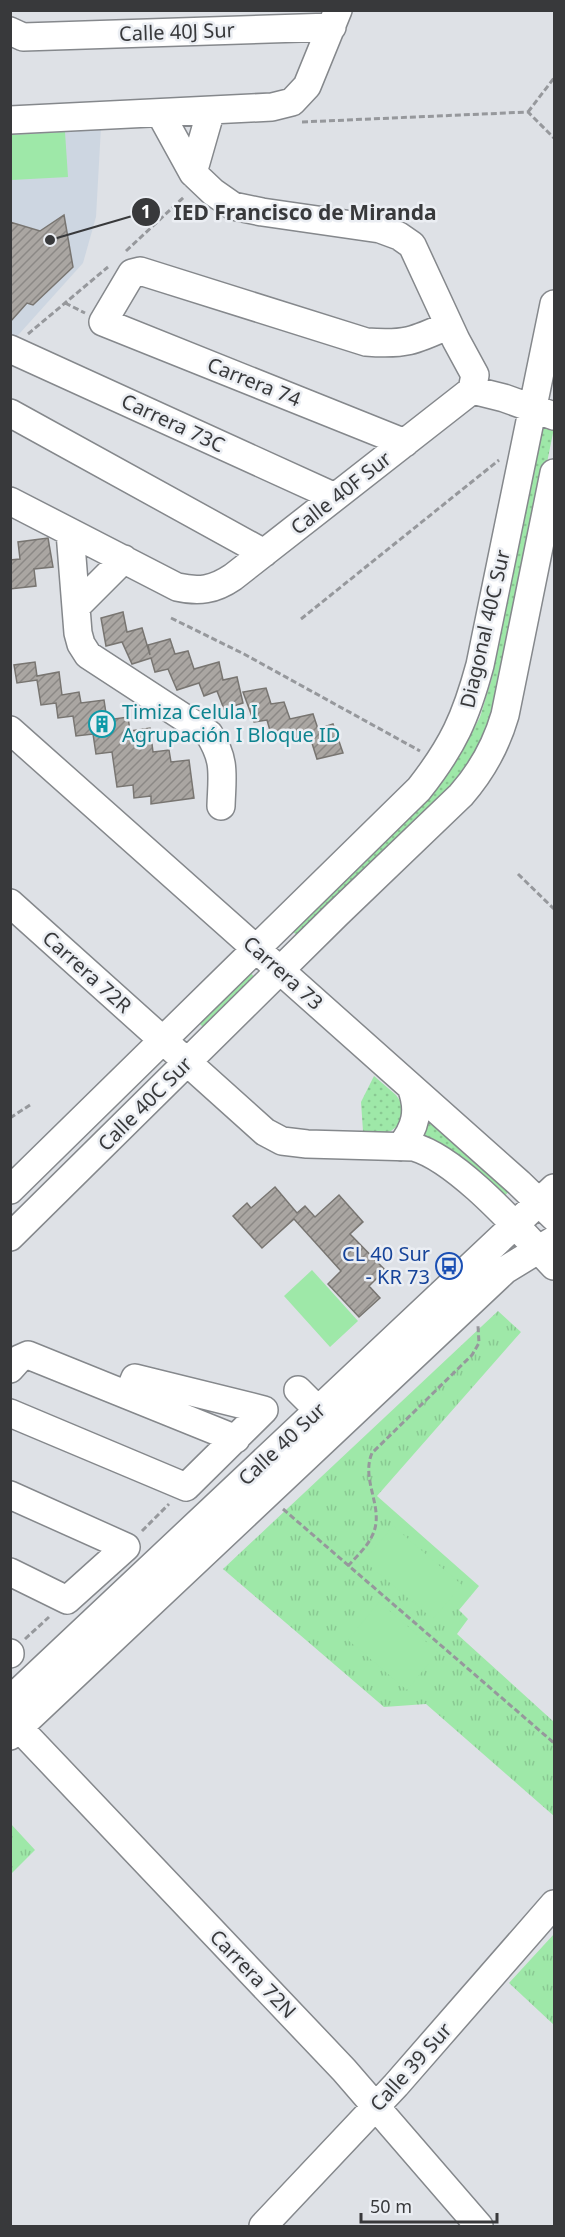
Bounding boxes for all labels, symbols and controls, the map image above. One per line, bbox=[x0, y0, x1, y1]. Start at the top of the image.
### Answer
street label: Calle 40J Sur bbox=[119, 16, 235, 47]
callout: IED Francisco de Miranda bbox=[131, 193, 448, 232]
text: IED Francisco de Miranda bbox=[174, 198, 436, 226]
text: 1 bbox=[141, 199, 151, 223]
street label: Carrera 74 bbox=[204, 351, 305, 413]
street label: Carrera 73C bbox=[117, 387, 230, 458]
street label: Calle 40F Sur bbox=[285, 445, 397, 540]
street label: Diagonal 40C Sur bbox=[453, 547, 516, 711]
place label: Timiza Celula I Agrupación I Bloque ID bbox=[122, 698, 340, 748]
building icon: Timiza Celula I Agrupación I Bloque ID bbox=[87, 709, 117, 739]
street label: Carrera 72R bbox=[37, 925, 138, 1019]
street label: Carrera 73 bbox=[238, 930, 329, 1016]
street label: Calle 40C Sur bbox=[92, 1051, 198, 1157]
place label: CL 40 Sur - KR 73 bbox=[342, 1240, 430, 1290]
bus stop icon: CL 40 Sur - KR 73 bbox=[434, 1251, 464, 1281]
street label: Calle 40 Sur bbox=[232, 1396, 331, 1491]
street label: Carrera 72N bbox=[204, 1923, 303, 2024]
street label: Calle 39 Sur bbox=[364, 2017, 458, 2117]
scale bar bbox=[361, 2186, 498, 2224]
text: 50 m bbox=[370, 2194, 412, 2218]

